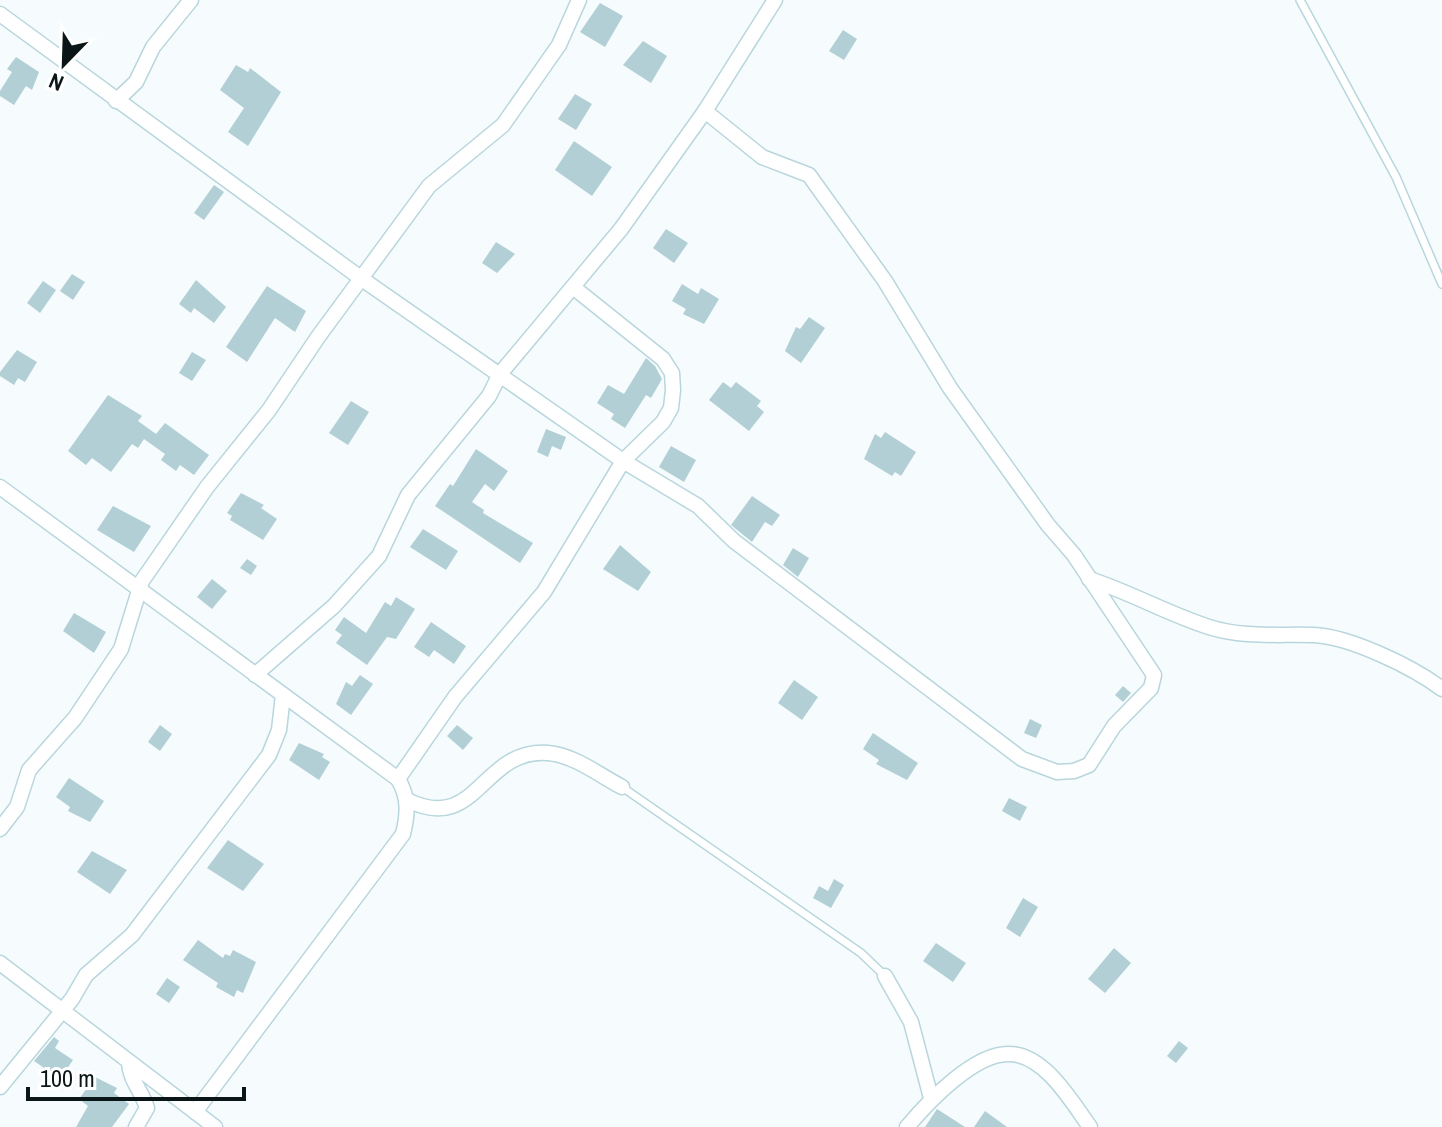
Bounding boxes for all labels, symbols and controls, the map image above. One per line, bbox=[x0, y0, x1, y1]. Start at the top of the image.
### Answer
north arrow bbox=[24, 24, 104, 104]
text: N bbox=[44, 66, 68, 99]
scale bar bbox=[28, 1051, 244, 1101]
text: 100 m bbox=[40, 1062, 95, 1094]

